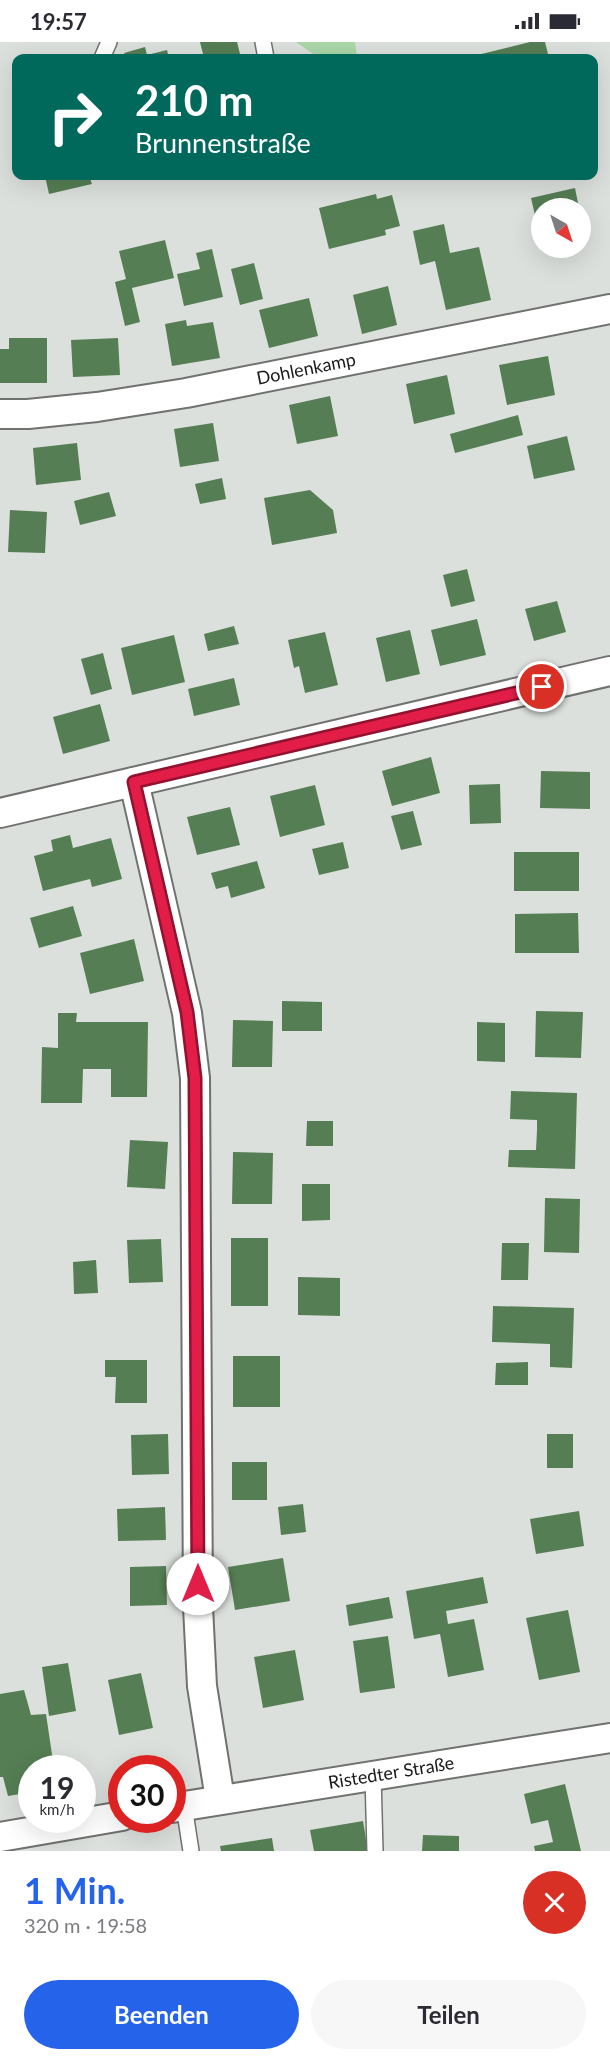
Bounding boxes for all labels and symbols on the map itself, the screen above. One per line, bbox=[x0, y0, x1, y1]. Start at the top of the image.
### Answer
north arrow bbox=[531, 198, 591, 258]
street label: Dohlenkamp bbox=[255, 348, 358, 389]
pin bbox=[516, 661, 567, 712]
position arrow bbox=[166, 1552, 230, 1616]
street label: Ristedter Straße bbox=[327, 1751, 456, 1793]
speed limit sign: 30 bbox=[108, 1755, 186, 1833]

